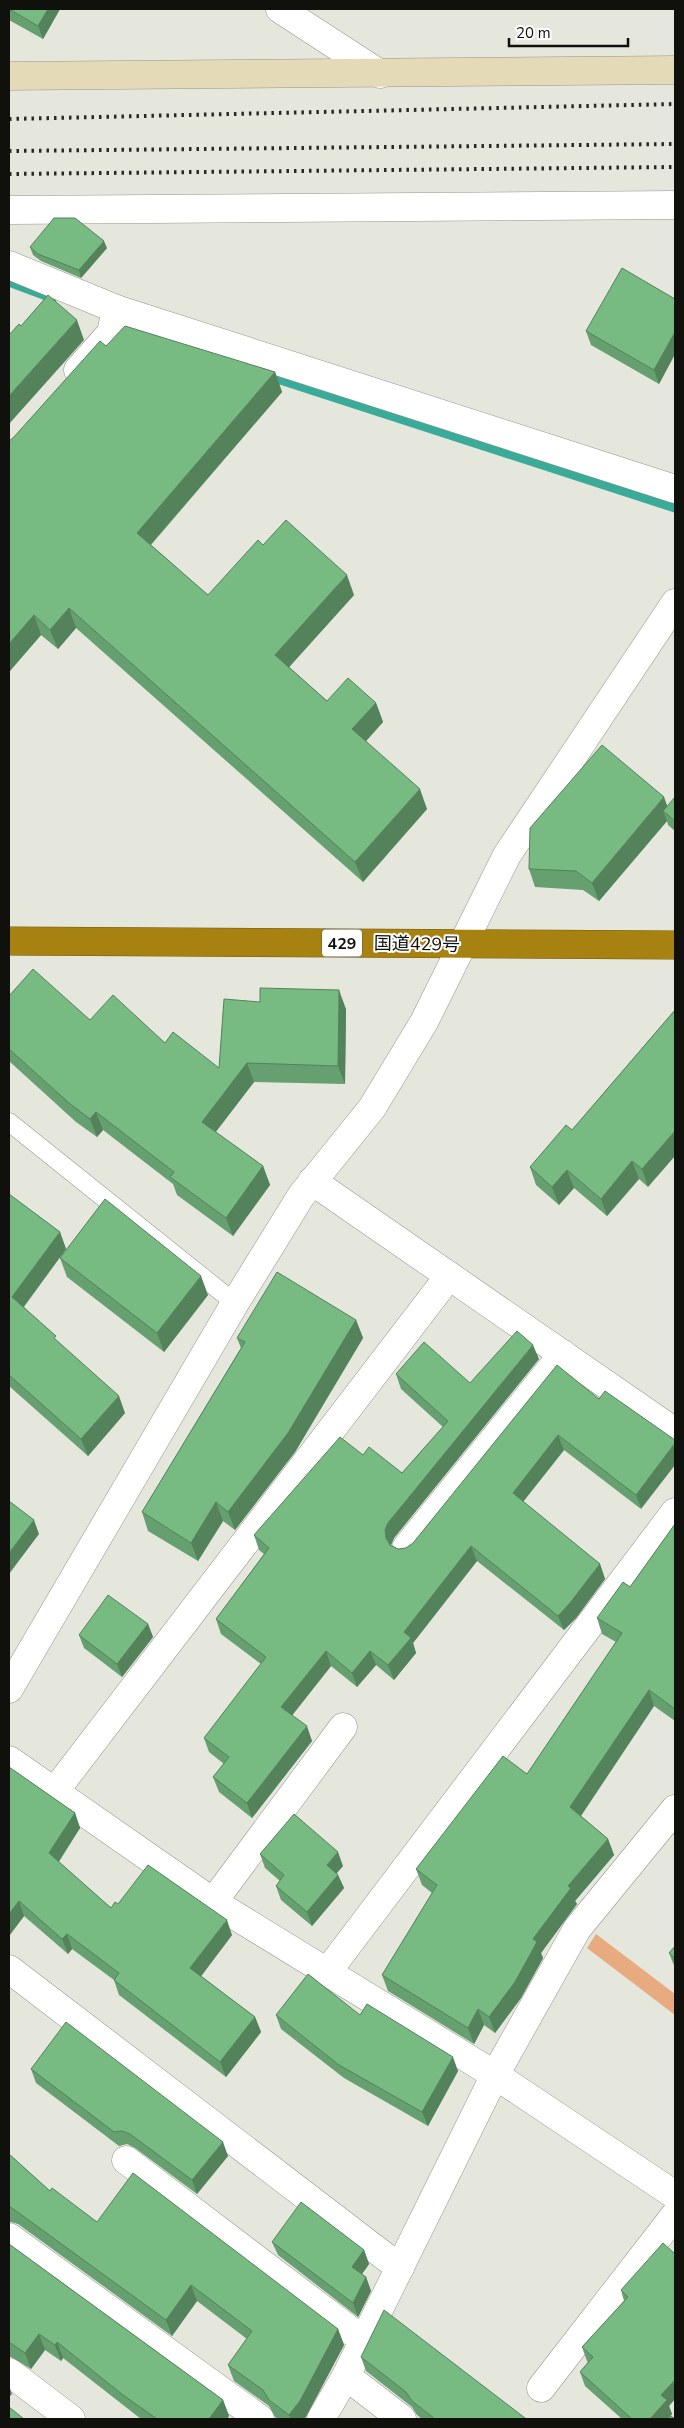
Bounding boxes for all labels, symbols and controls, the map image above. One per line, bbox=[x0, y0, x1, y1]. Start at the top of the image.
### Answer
scale bar bbox=[509, 15, 628, 47]
text: 20 m bbox=[516, 23, 551, 43]
road number: 429 bbox=[322, 930, 362, 956]
street label: 国道429号 bbox=[374, 931, 460, 957]

